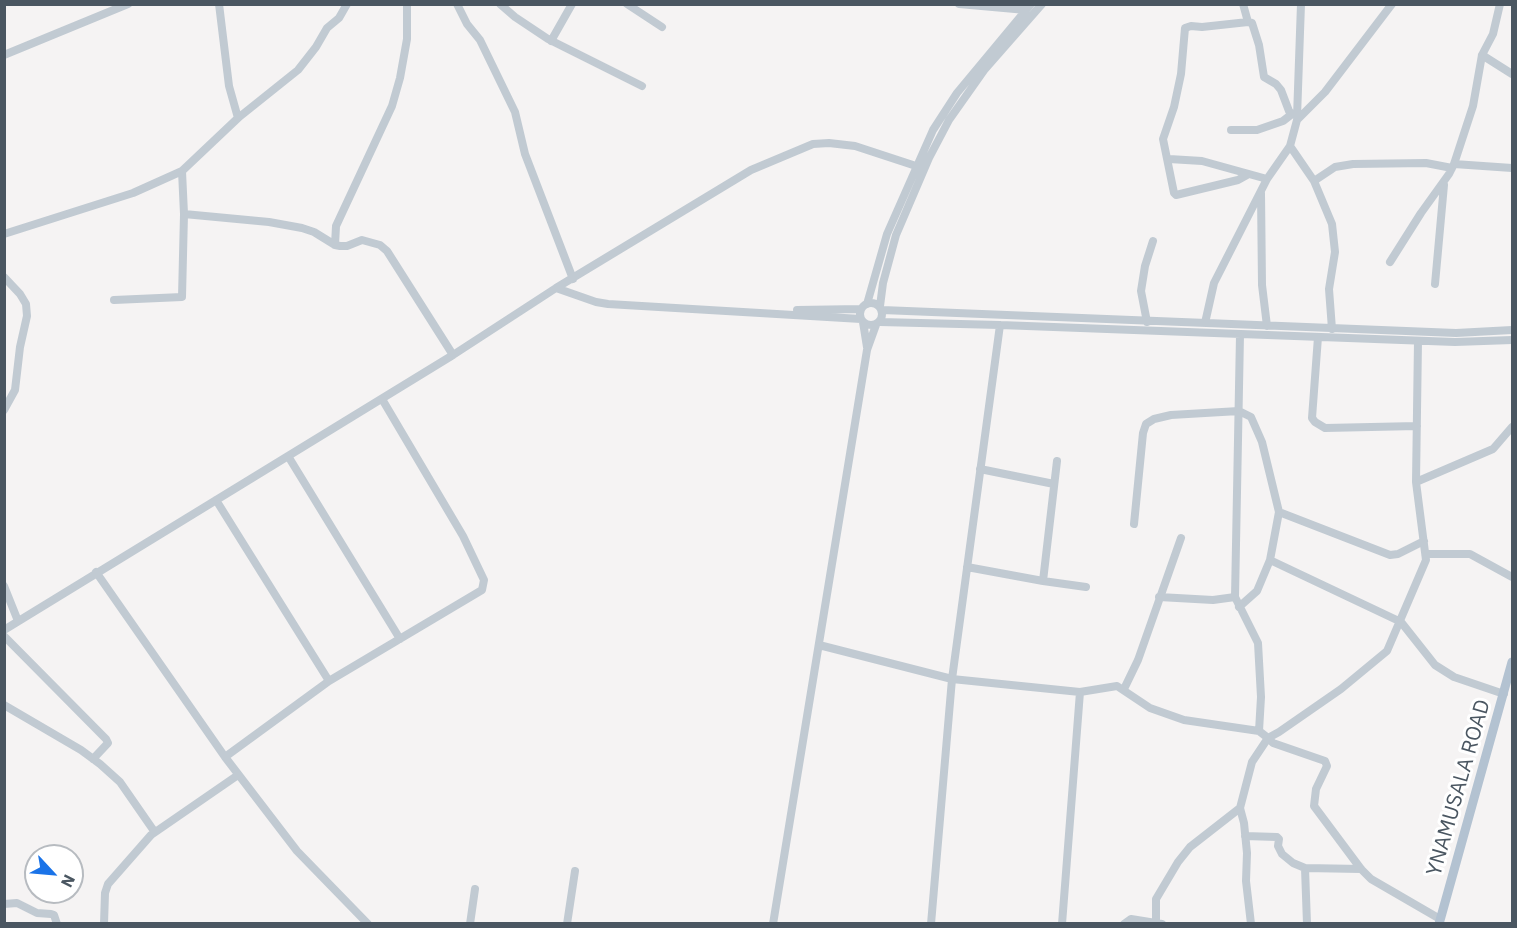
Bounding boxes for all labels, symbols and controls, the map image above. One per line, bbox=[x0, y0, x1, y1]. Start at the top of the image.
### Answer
street label: YNAMUSALA ROAD bbox=[1422, 697, 1496, 879]
north arrow bbox=[24, 844, 84, 904]
text: N bbox=[57, 871, 80, 891]

